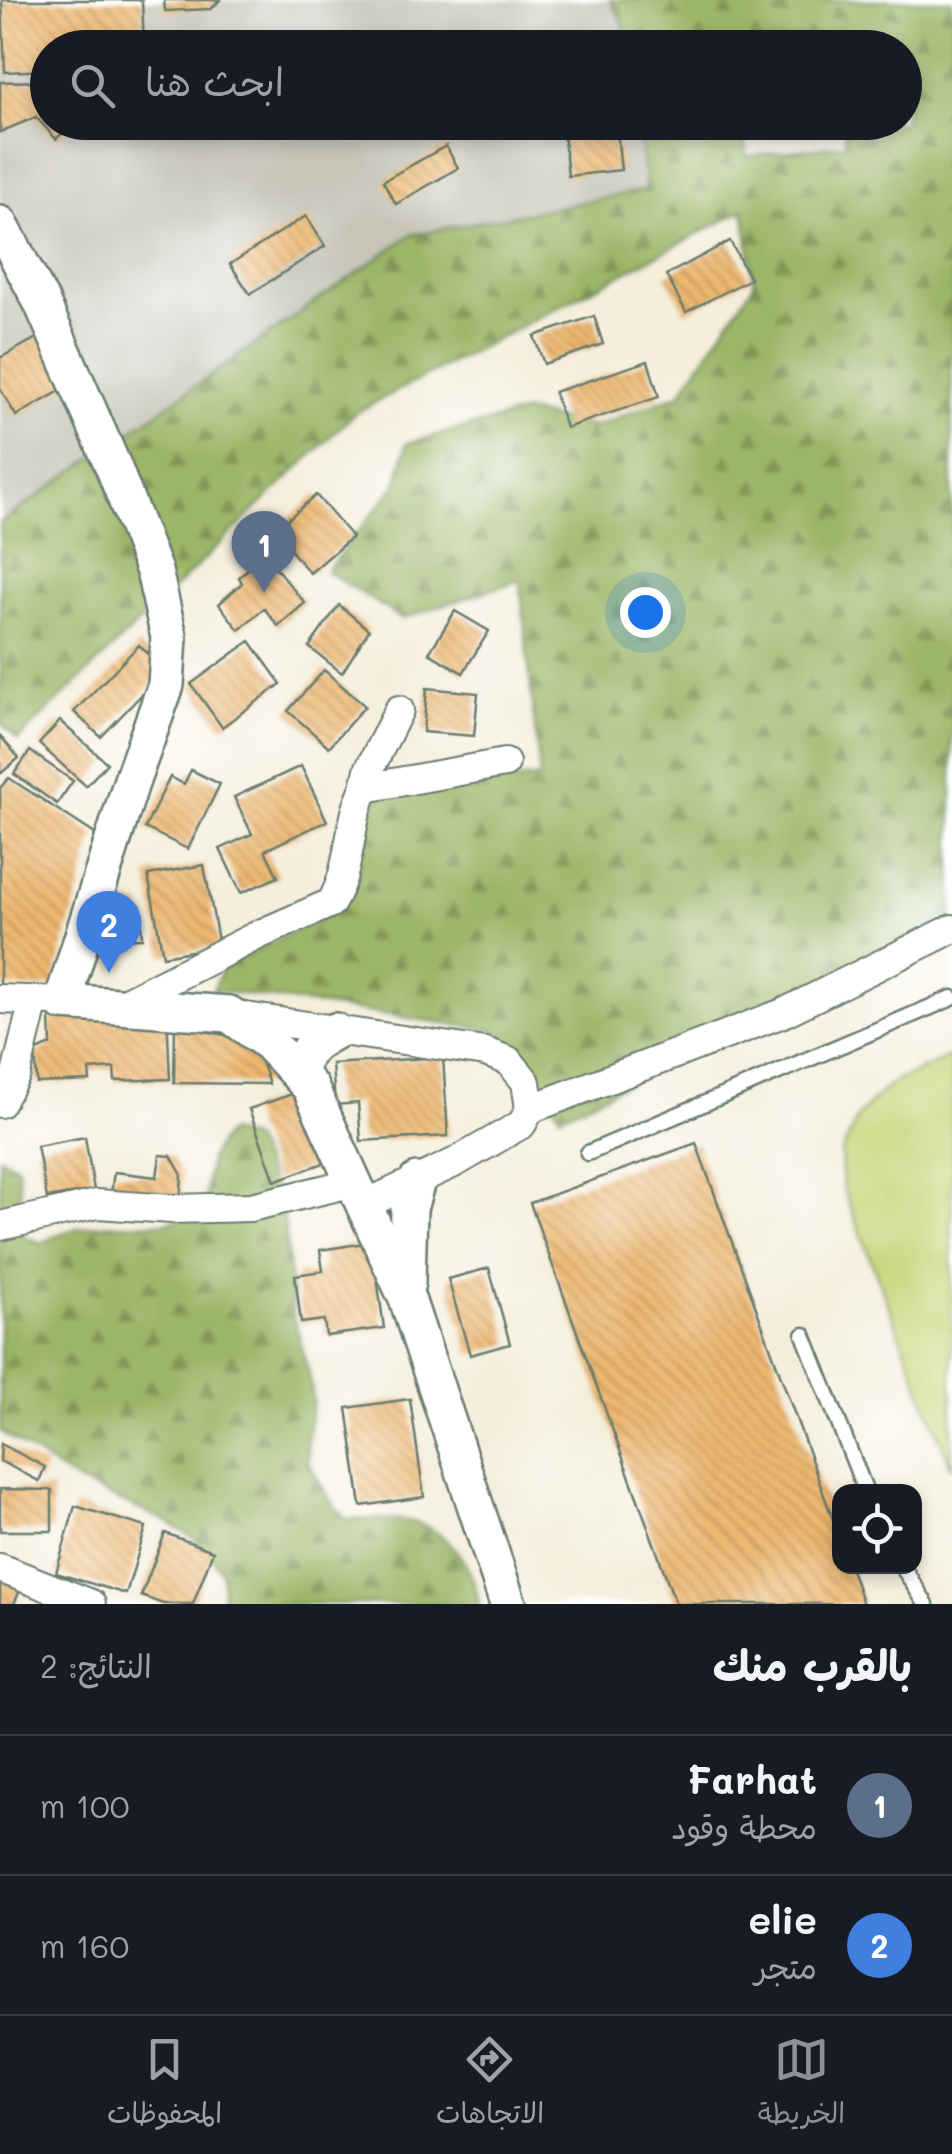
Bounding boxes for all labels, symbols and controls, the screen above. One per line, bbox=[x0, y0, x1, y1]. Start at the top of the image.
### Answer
search box bbox=[30, 30, 922, 140]
text: ابحث هنا bbox=[145, 56, 284, 106]
icon: search bbox=[65, 58, 120, 113]
pin: 1 bbox=[232, 510, 296, 593]
your location bbox=[620, 587, 671, 638]
pin: 2 bbox=[76, 890, 142, 973]
map controls bbox=[832, 1484, 922, 1574]
button: locate bbox=[832, 1484, 922, 1574]
text: بالقرب منك bbox=[713, 1637, 912, 1692]
text: النتائج: 2 bbox=[40, 1644, 152, 1686]
text: Farhat bbox=[687, 1754, 817, 1804]
text: 100 m bbox=[40, 1784, 130, 1826]
text: 1 bbox=[872, 1784, 887, 1826]
text: محطة وقود bbox=[671, 1805, 817, 1847]
text: elie bbox=[749, 1894, 817, 1944]
text: 160 m bbox=[40, 1924, 129, 1966]
text: 2 bbox=[871, 1924, 888, 1966]
text: متجر bbox=[754, 1945, 817, 1987]
tab: المحفوظات bbox=[107, 2032, 222, 2138]
tab: الاتجاهات bbox=[436, 2032, 544, 2138]
tab: الخريطة bbox=[758, 2032, 845, 2138]

